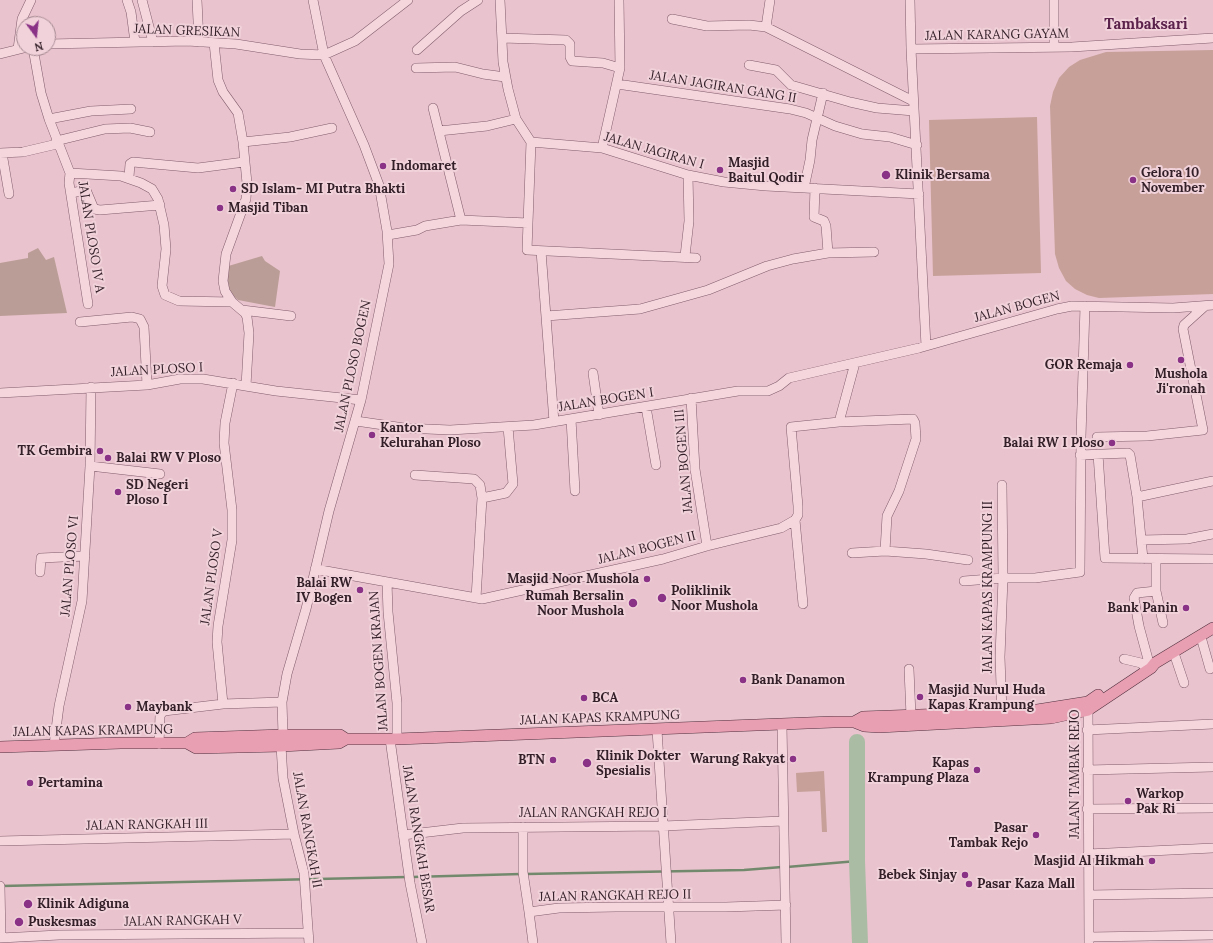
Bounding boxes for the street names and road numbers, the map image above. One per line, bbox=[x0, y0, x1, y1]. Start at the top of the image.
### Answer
street label: JALAN GRESIKAN bbox=[133, 21, 241, 41]
street label: JALAN KARANG GAYAM bbox=[925, 26, 1069, 44]
street label: JALAN JAGIRAN GANG II bbox=[648, 68, 798, 106]
street label: JALAN JAGIRAN I bbox=[602, 129, 706, 173]
street label: JALAN PLOSO IV A bbox=[74, 180, 108, 294]
street label: JALAN BOGEN bbox=[972, 288, 1062, 326]
street label: JALAN PLOSO BOGEN bbox=[331, 299, 375, 433]
street label: JALAN PLOSO I bbox=[110, 360, 204, 380]
street label: JALAN BOGEN I bbox=[557, 385, 655, 415]
street label: JALAN BOGEN III bbox=[672, 408, 696, 514]
street label: JALAN KAPAS KRAMPUNG II bbox=[980, 501, 996, 673]
street label: JALAN PLOSO VI bbox=[58, 515, 82, 617]
street label: JALAN PLOSO V bbox=[198, 528, 226, 626]
street label: JALAN BOGEN II bbox=[596, 528, 698, 568]
street label: JALAN BOGEN KRAJAN bbox=[366, 590, 392, 732]
street label: JALAN KAPAS KRAMPUNG bbox=[520, 707, 680, 729]
street label: JALAN TAMBAK REJO bbox=[1067, 709, 1083, 839]
street label: JALAN KAPAS KRAMPUNG bbox=[13, 722, 173, 740]
street label: JALAN RANGKAH BESAR bbox=[399, 764, 437, 914]
street label: JALAN RANGKAH II bbox=[289, 771, 325, 889]
street label: JALAN RANGKAH REJO I bbox=[519, 805, 667, 821]
street label: JALAN RANGKAH III bbox=[86, 816, 208, 834]
street label: JALAN RANGKAH REJO II bbox=[539, 887, 691, 905]
street label: JALAN RANGKAH V bbox=[124, 912, 242, 930]

